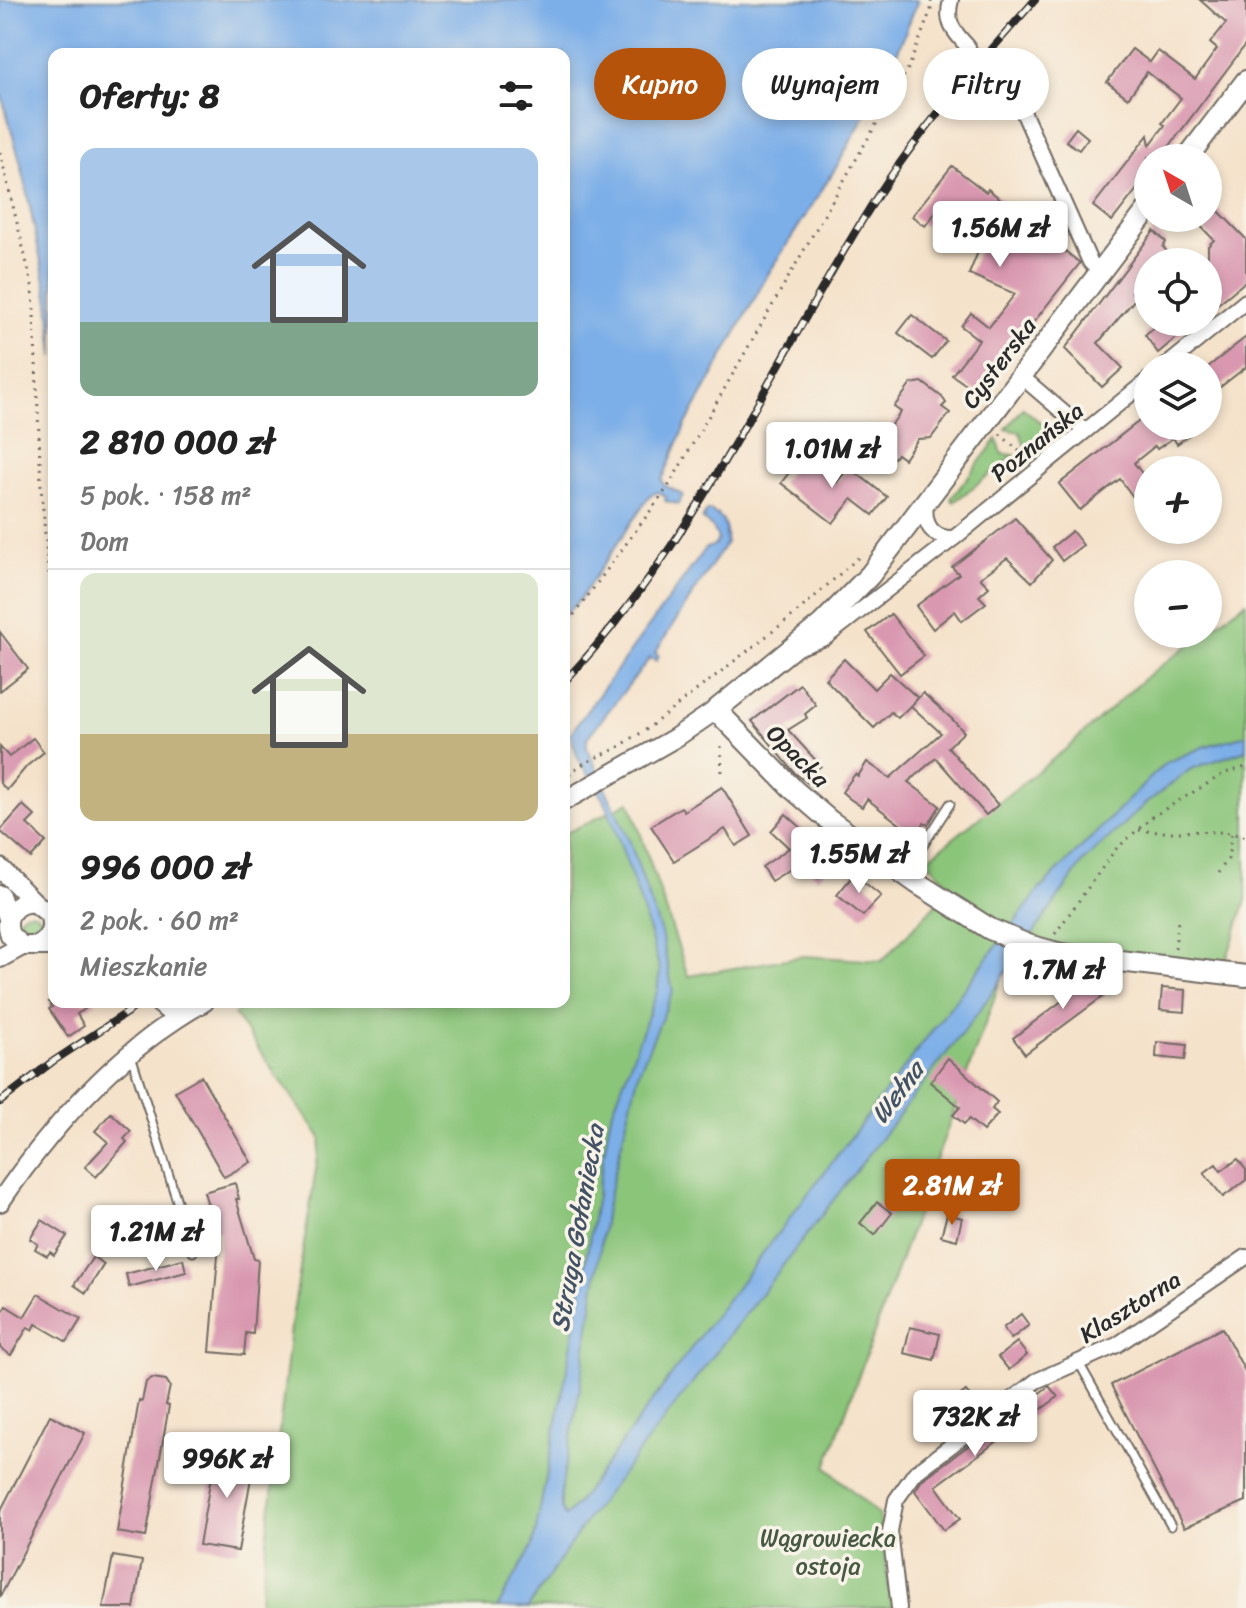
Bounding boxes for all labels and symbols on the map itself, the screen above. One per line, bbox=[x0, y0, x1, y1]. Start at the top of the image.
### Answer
north arrow bbox=[1134, 144, 1222, 232]
pin: 1.56M zł bbox=[917, 201, 1083, 269]
street label: Cysterska bbox=[950, 307, 1048, 418]
street label: Poznańska bbox=[981, 391, 1093, 493]
pin: 1.01M zł bbox=[749, 422, 915, 490]
street label: Opacka bbox=[756, 714, 841, 799]
pin: 1.55M zł bbox=[776, 827, 942, 895]
pin: 1.7M zł bbox=[989, 943, 1137, 1011]
water label: Wełna bbox=[858, 1048, 938, 1133]
water label: Struga Gołaniecka bbox=[536, 1119, 618, 1335]
pin: 2.81M zł bbox=[869, 1159, 1035, 1227]
pin: 1.21M zł bbox=[73, 1205, 239, 1273]
street label: Klasztorna bbox=[1071, 1259, 1189, 1355]
pin: 732K zł bbox=[901, 1390, 1049, 1458]
pin: 996K zł bbox=[153, 1432, 301, 1500]
park label: Wągrowiecka ostoja bbox=[760, 1517, 896, 1587]

